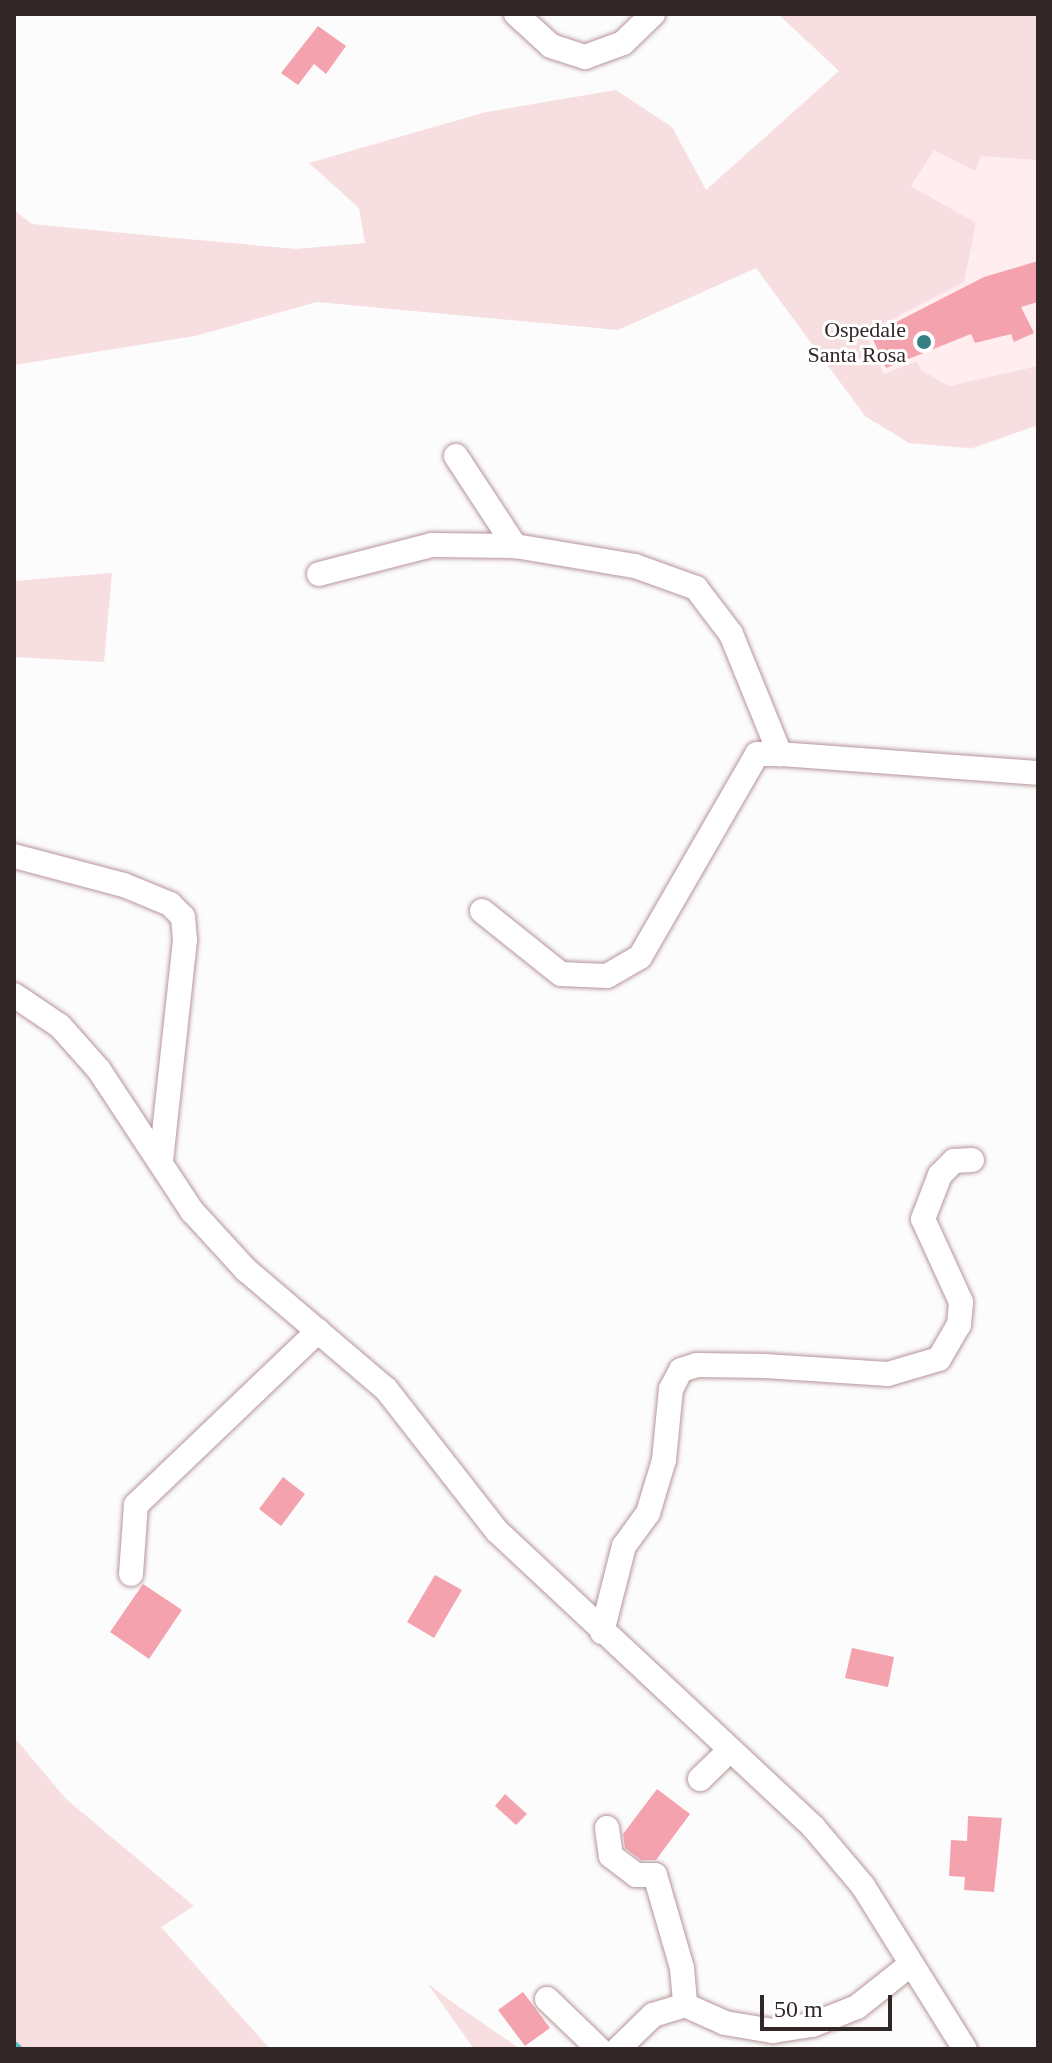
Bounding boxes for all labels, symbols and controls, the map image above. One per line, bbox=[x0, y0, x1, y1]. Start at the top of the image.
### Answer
place label: Ospedale Santa Rosa bbox=[808, 316, 906, 368]
marker: Ospedale Santa Rosa bbox=[913, 331, 935, 353]
scale bar bbox=[764, 1979, 896, 2029]
text: 50 m bbox=[774, 1996, 823, 2022]

